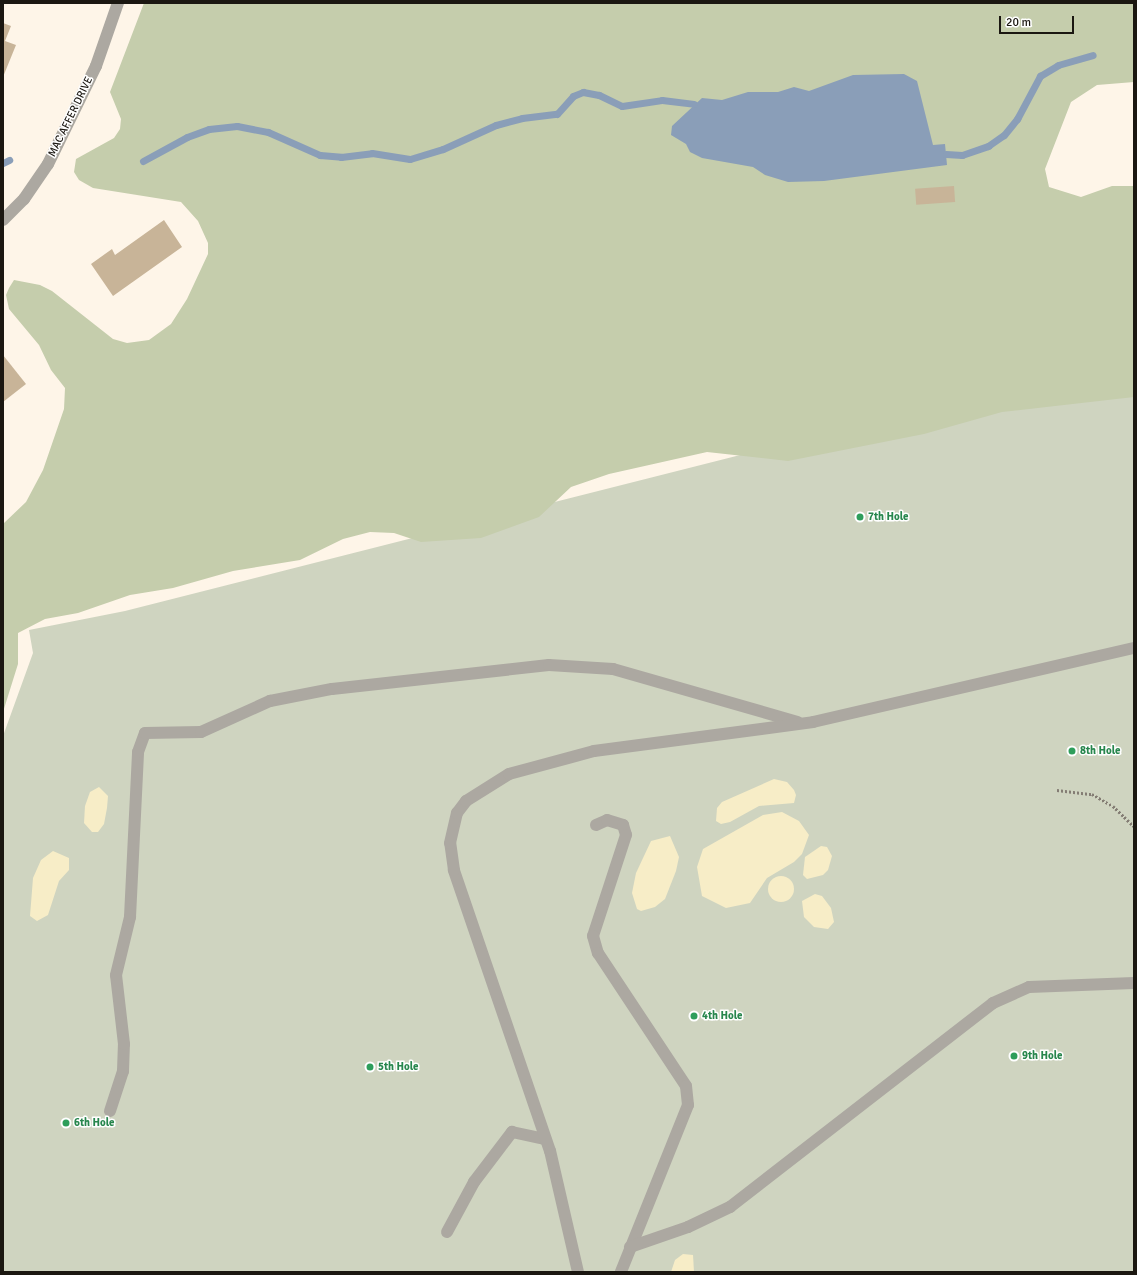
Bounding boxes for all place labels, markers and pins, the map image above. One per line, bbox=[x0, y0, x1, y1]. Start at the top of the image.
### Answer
place label: 7th Hole bbox=[868, 510, 909, 524]
marker: 7th Hole bbox=[855, 512, 865, 522]
place label: 8th Hole bbox=[1080, 744, 1121, 758]
marker: 8th Hole bbox=[1067, 746, 1077, 756]
place label: 4th Hole bbox=[702, 1009, 743, 1023]
marker: 4th Hole bbox=[689, 1011, 699, 1021]
place label: 9th Hole bbox=[1022, 1049, 1063, 1063]
marker: 9th Hole bbox=[1009, 1051, 1019, 1061]
place label: 5th Hole bbox=[378, 1060, 419, 1074]
marker: 5th Hole bbox=[365, 1062, 375, 1072]
place label: 6th Hole bbox=[74, 1116, 115, 1130]
marker: 6th Hole bbox=[61, 1118, 71, 1128]

